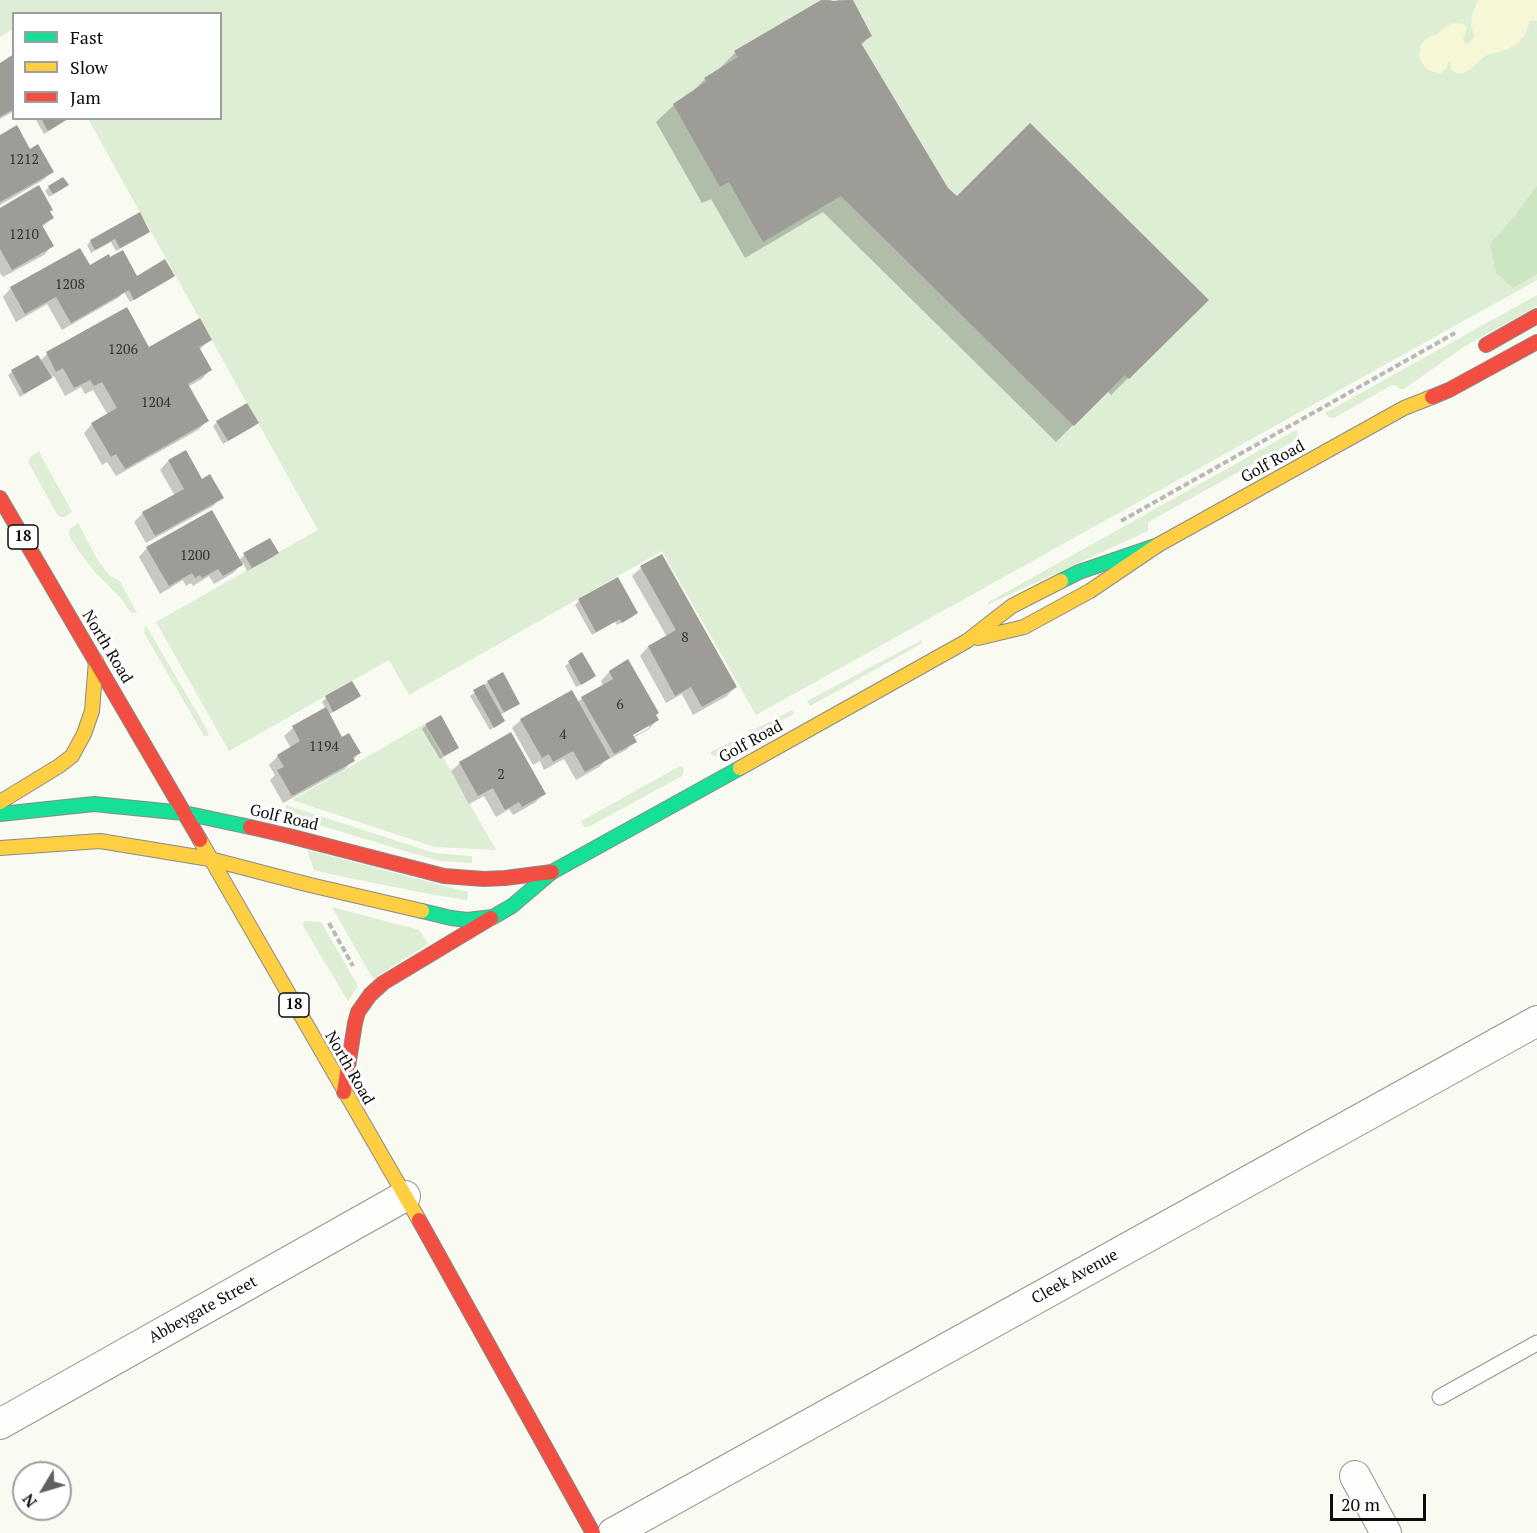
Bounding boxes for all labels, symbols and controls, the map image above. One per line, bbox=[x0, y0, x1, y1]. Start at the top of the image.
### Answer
legend bbox=[12, 12, 222, 120]
text: Fast bbox=[70, 25, 103, 49]
text: Slow bbox=[70, 55, 108, 79]
text: Jam bbox=[70, 85, 101, 109]
house number: 1212 bbox=[9, 152, 39, 168]
house number: 1210 bbox=[9, 227, 39, 243]
house number: 1208 bbox=[55, 277, 85, 293]
house number: 1206 bbox=[108, 342, 138, 358]
house number: 1204 bbox=[141, 395, 171, 411]
street label: Golf Road bbox=[1238, 437, 1308, 487]
road number: 18 bbox=[8, 525, 38, 549]
house number: 1200 bbox=[180, 548, 210, 564]
street label: North Road bbox=[78, 607, 136, 687]
house number: 8 bbox=[681, 630, 689, 646]
house number: 6 bbox=[616, 697, 624, 713]
street label: Golf Road bbox=[716, 717, 786, 767]
house number: 4 bbox=[559, 727, 567, 743]
house number: 1194 bbox=[309, 739, 339, 755]
house number: 2 bbox=[497, 767, 505, 783]
street label: Golf Road bbox=[248, 801, 320, 835]
road number: 18 bbox=[279, 993, 309, 1017]
street label: North Road bbox=[320, 1028, 378, 1108]
street label: Cleek Avenue bbox=[1028, 1245, 1122, 1309]
street label: Abbeygate Street bbox=[145, 1272, 261, 1348]
north arrow bbox=[12, 1461, 72, 1521]
scale bar bbox=[1333, 1482, 1429, 1520]
text: N bbox=[17, 1489, 42, 1512]
text: 20 m bbox=[1341, 1492, 1380, 1516]

